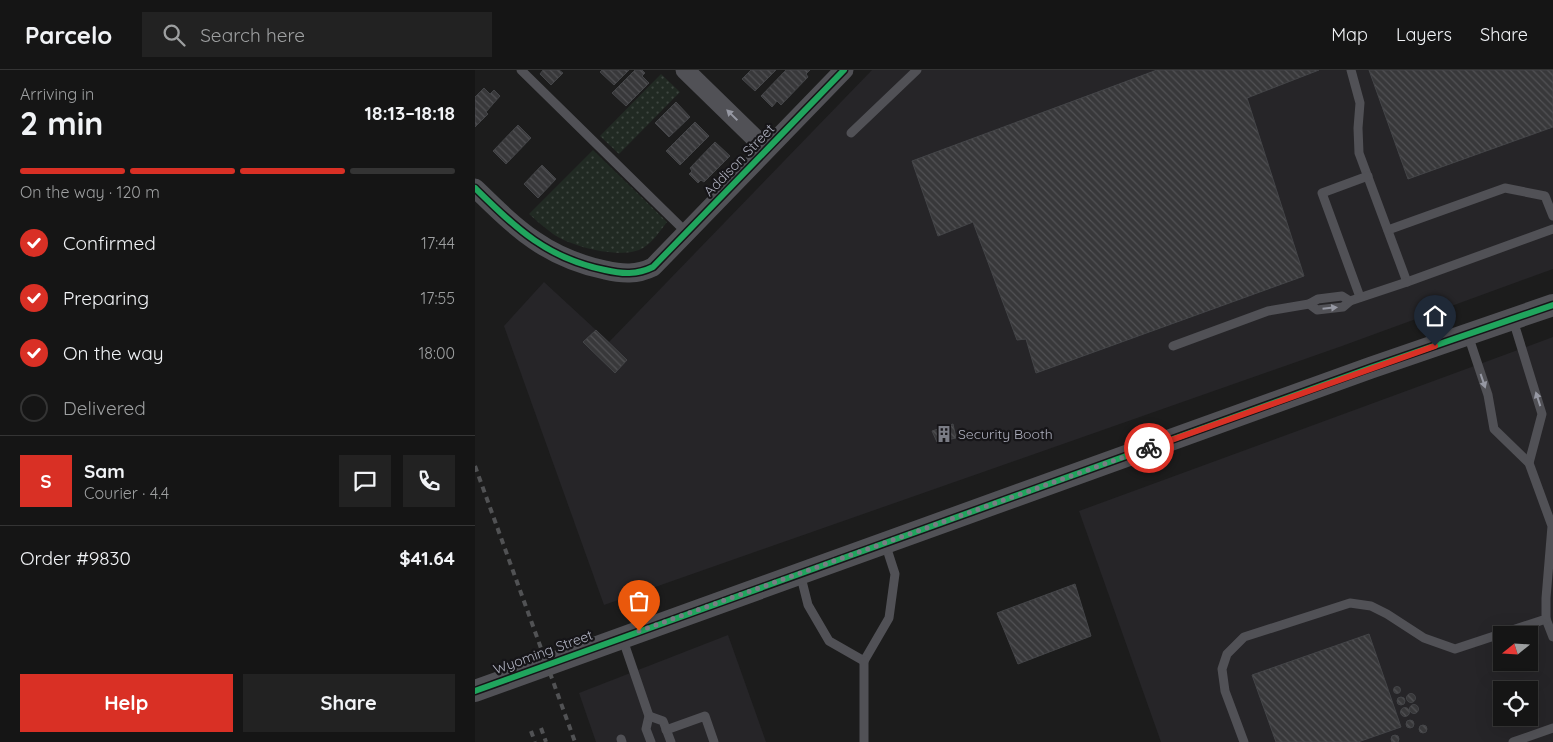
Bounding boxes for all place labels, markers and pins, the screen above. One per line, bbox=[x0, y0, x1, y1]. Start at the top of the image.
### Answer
pin bbox=[1414, 295, 1456, 346]
building icon: Security Booth bbox=[934, 424, 954, 444]
place label: Security Booth bbox=[958, 425, 1053, 443]
pin bbox=[618, 580, 660, 631]

